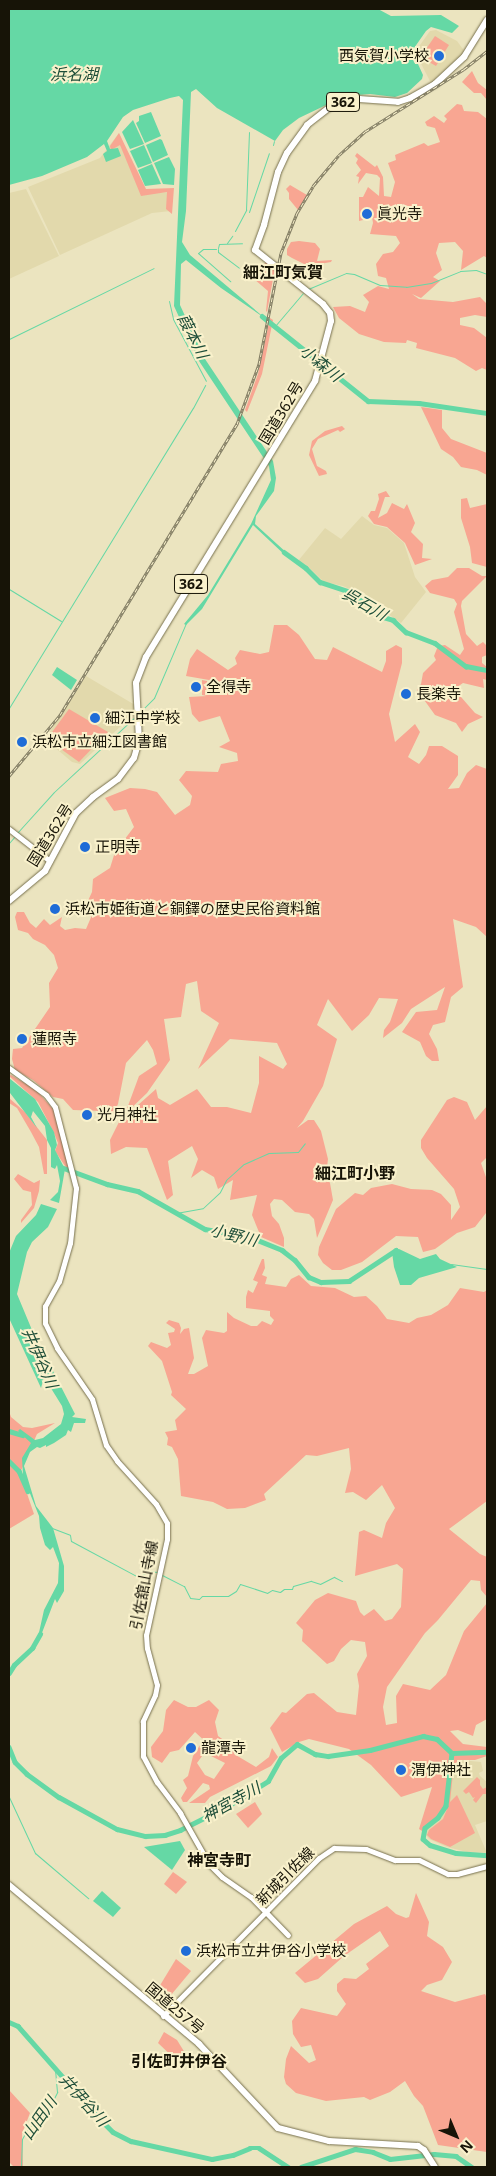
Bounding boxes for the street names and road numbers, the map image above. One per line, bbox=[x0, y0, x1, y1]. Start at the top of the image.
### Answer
road number: 362 bbox=[326, 90, 360, 114]
street label: 国道362号 bbox=[255, 378, 307, 448]
road number: 362 bbox=[174, 572, 208, 596]
street label: 国道362号 bbox=[24, 800, 76, 870]
street label: 引佐舘山寺線 bbox=[127, 1539, 161, 1631]
street label: 新城引佐線 bbox=[252, 1843, 318, 1909]
street label: 国道257号 bbox=[142, 1978, 208, 2038]

